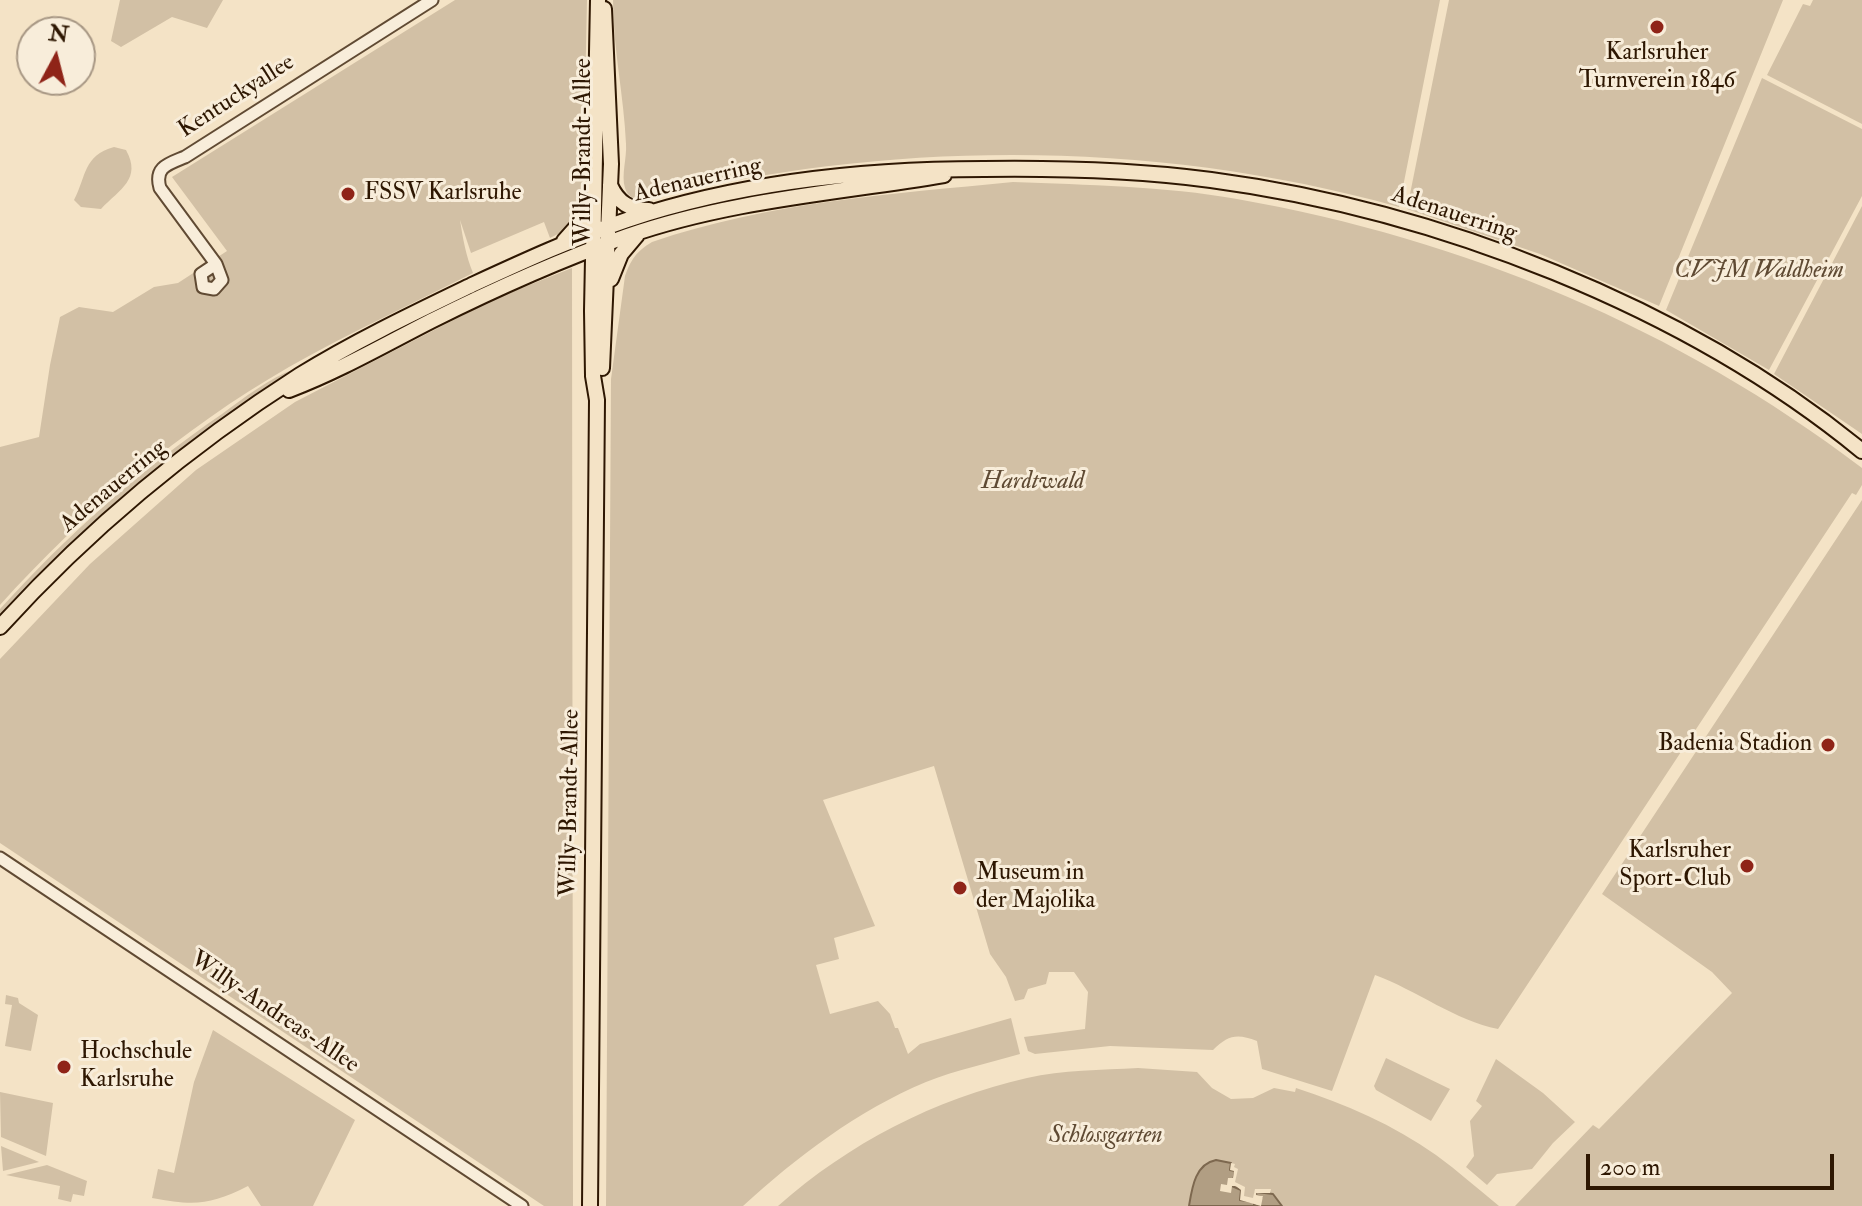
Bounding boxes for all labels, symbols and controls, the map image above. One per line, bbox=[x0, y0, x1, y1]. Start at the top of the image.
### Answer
north arrow bbox=[16, 16, 96, 96]
marker: Karlsruher Turnverein 1846 bbox=[1648, 18, 1666, 36]
text: N bbox=[47, 19, 70, 49]
place label: Karlsruher Turnverein 1846 bbox=[1579, 40, 1735, 96]
street label: Kentuckyallee bbox=[174, 49, 300, 145]
street label: Willy-Brandt-Allee bbox=[571, 58, 599, 246]
street label: Adenauerring bbox=[631, 152, 765, 210]
place label: FSSV Karlsruhe bbox=[364, 180, 522, 208]
street label: Adenauerring bbox=[1388, 181, 1520, 249]
marker: FSSV Karlsruhe bbox=[339, 185, 357, 203]
park label: CVJM Waldheim bbox=[1674, 258, 1844, 286]
street label: Adenauerring bbox=[55, 434, 173, 540]
park label: Hardtwald bbox=[982, 469, 1084, 497]
street label: Willy-Brandt-Allee bbox=[555, 709, 587, 897]
place label: Badenia Stadion bbox=[1658, 731, 1812, 759]
marker: Badenia Stadion bbox=[1819, 736, 1837, 754]
place label: Karlsruher Sport-Club bbox=[1619, 838, 1731, 894]
marker: Karlsruher Sport-Club bbox=[1738, 857, 1756, 875]
place label: Museum in der Majolika bbox=[976, 860, 1095, 916]
marker: Museum in der Majolika bbox=[951, 879, 969, 897]
street label: Willy-Andreas-Allee bbox=[184, 946, 364, 1080]
place label: Hochschule Karlsruhe bbox=[80, 1039, 192, 1095]
marker: Hochschule Karlsruhe bbox=[55, 1058, 73, 1076]
park label: Schlossgarten bbox=[1049, 1123, 1163, 1151]
scale bar bbox=[1590, 1138, 1838, 1188]
text: 200 m bbox=[1600, 1152, 1660, 1183]

